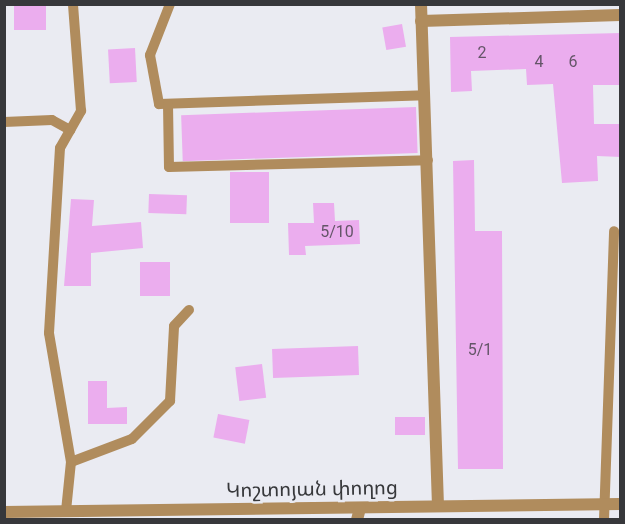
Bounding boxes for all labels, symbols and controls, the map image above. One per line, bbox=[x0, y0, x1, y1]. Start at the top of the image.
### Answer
house number: 2 bbox=[478, 43, 486, 63]
house number: 4 bbox=[535, 52, 543, 72]
house number: 6 bbox=[569, 52, 577, 72]
house number: 5/10 bbox=[320, 222, 354, 242]
house number: 5/1 bbox=[468, 340, 492, 360]
street label: Կոշտոյան փողոց bbox=[226, 476, 398, 502]

